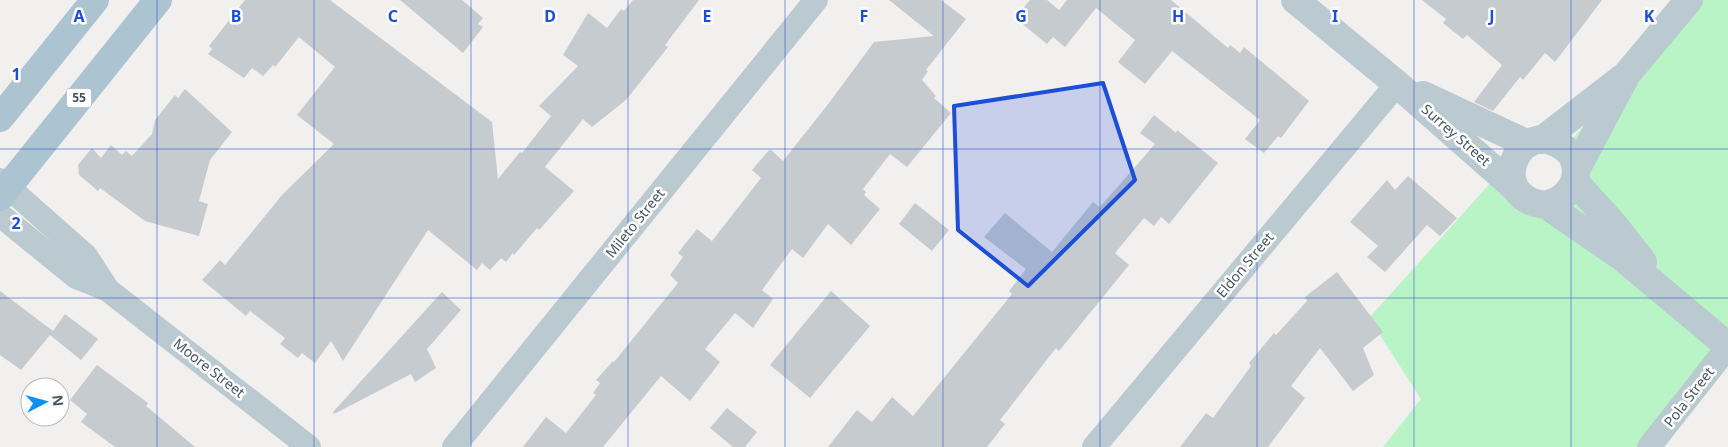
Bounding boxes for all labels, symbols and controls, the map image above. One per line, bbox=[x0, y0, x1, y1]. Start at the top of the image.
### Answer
text: A bbox=[73, 5, 85, 27]
text: B bbox=[231, 5, 241, 27]
text: C bbox=[388, 5, 398, 27]
text: D bbox=[544, 5, 556, 27]
text: E bbox=[703, 5, 712, 27]
text: F bbox=[860, 5, 868, 27]
text: G bbox=[1015, 5, 1027, 27]
text: H bbox=[1172, 5, 1184, 27]
text: I bbox=[1332, 5, 1338, 27]
text: J bbox=[1487, 5, 1495, 27]
text: K bbox=[1644, 5, 1655, 27]
text: 1 bbox=[11, 63, 21, 85]
road number: 55 bbox=[66, 89, 92, 108]
street label: Surrey Street bbox=[1418, 100, 1495, 170]
street label: Mileto Street bbox=[601, 184, 668, 261]
text: 2 bbox=[11, 212, 21, 234]
street label: Eldon Street bbox=[1212, 228, 1278, 301]
street label: Moore Street bbox=[170, 334, 249, 401]
street label: Pola Street bbox=[1659, 363, 1718, 431]
north arrow bbox=[20, 377, 70, 427]
text: N bbox=[48, 394, 68, 407]

